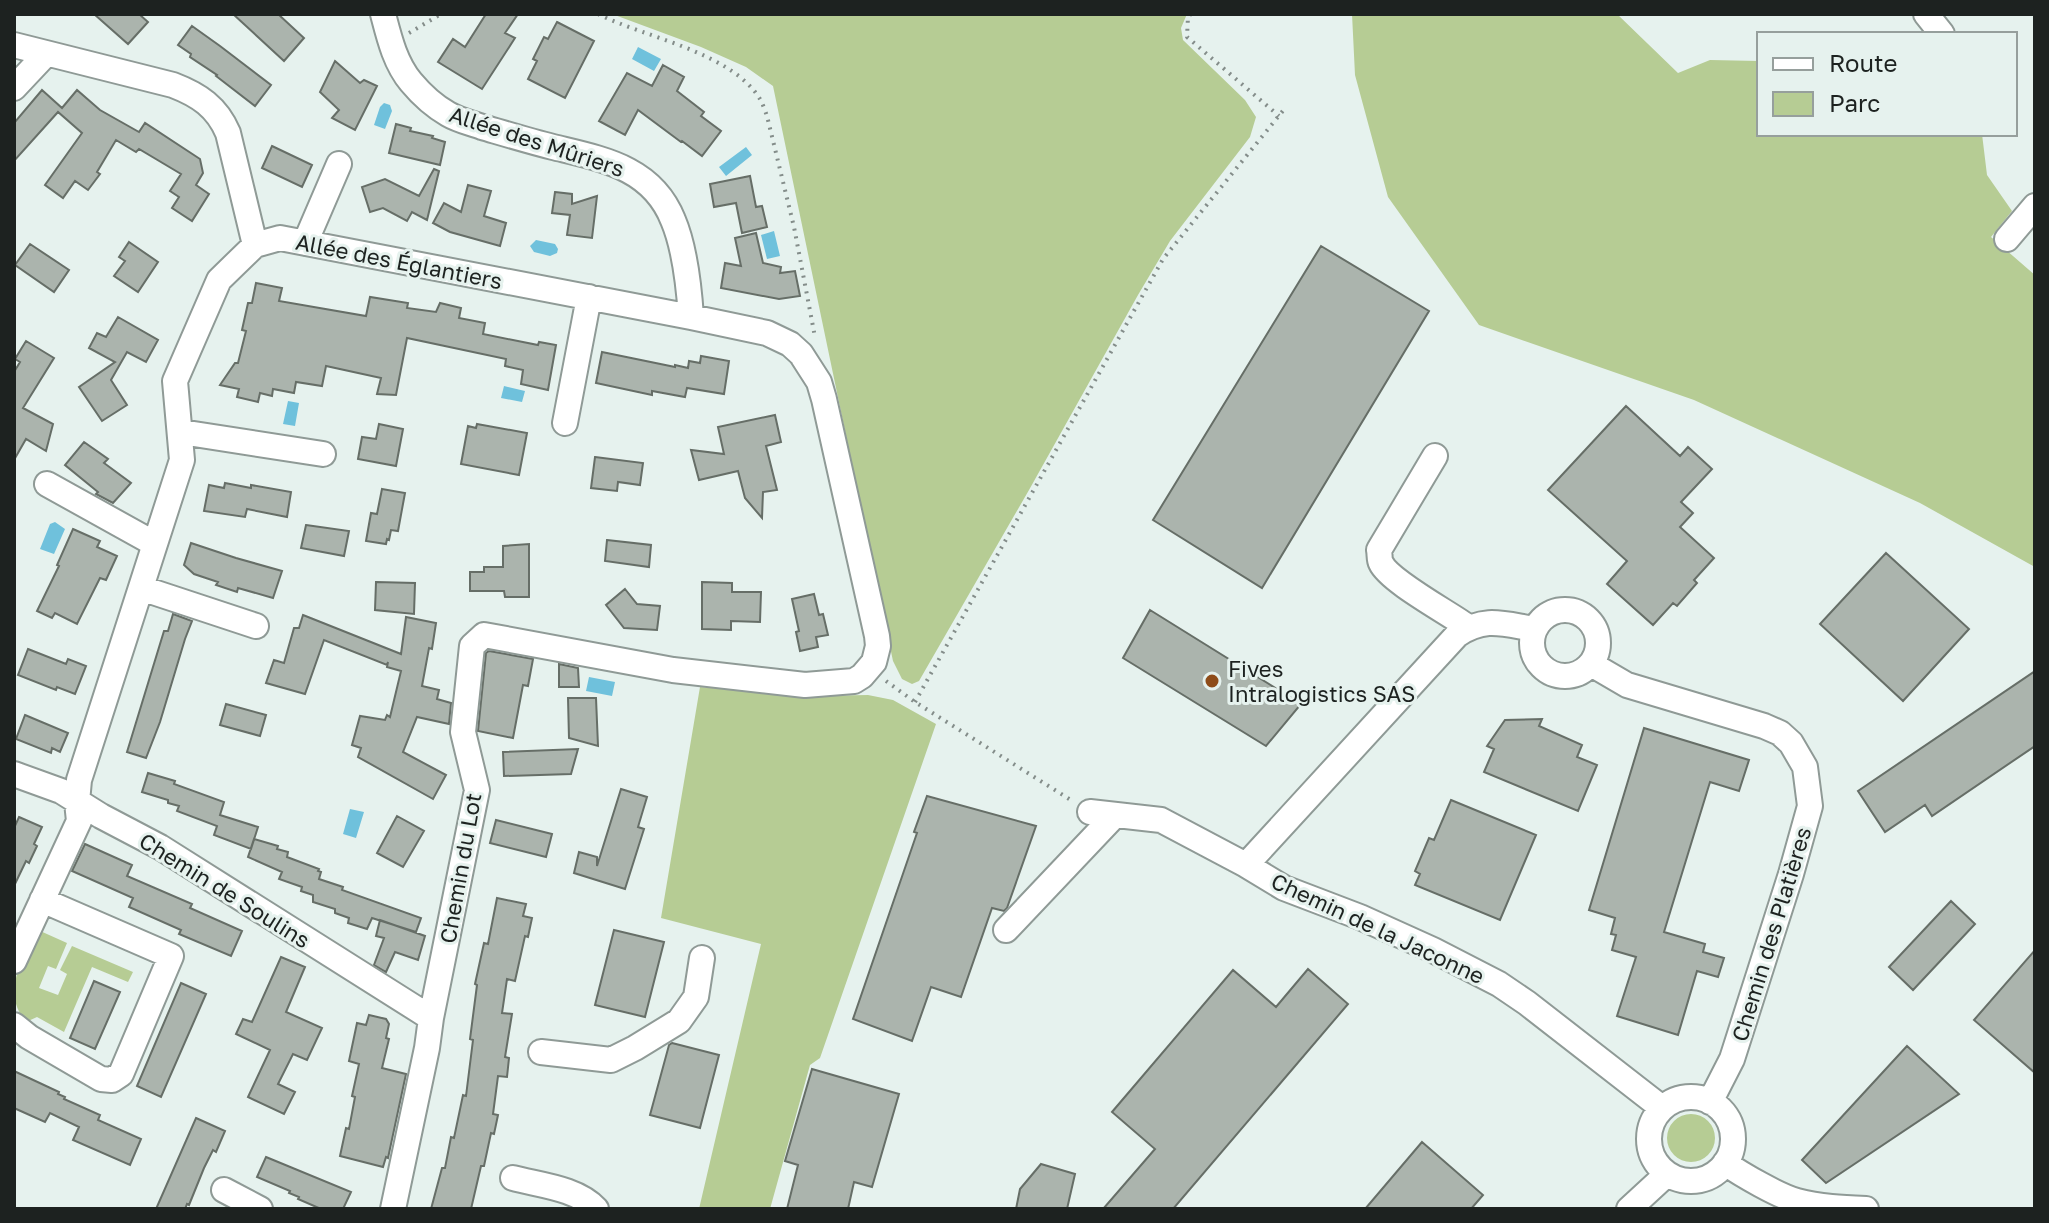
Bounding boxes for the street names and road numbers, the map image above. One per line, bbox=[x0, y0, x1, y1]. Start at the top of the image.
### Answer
street label: Allée des Mûriers bbox=[446, 100, 628, 182]
street label: Allée des Églantiers bbox=[293, 228, 505, 294]
street label: Chemin du Lot bbox=[433, 791, 487, 945]
street label: Chemin des Platières bbox=[1725, 823, 1817, 1045]
street label: Chemin de Soulins bbox=[135, 827, 315, 953]
street label: Chemin de la Jaconne bbox=[1267, 867, 1489, 989]

